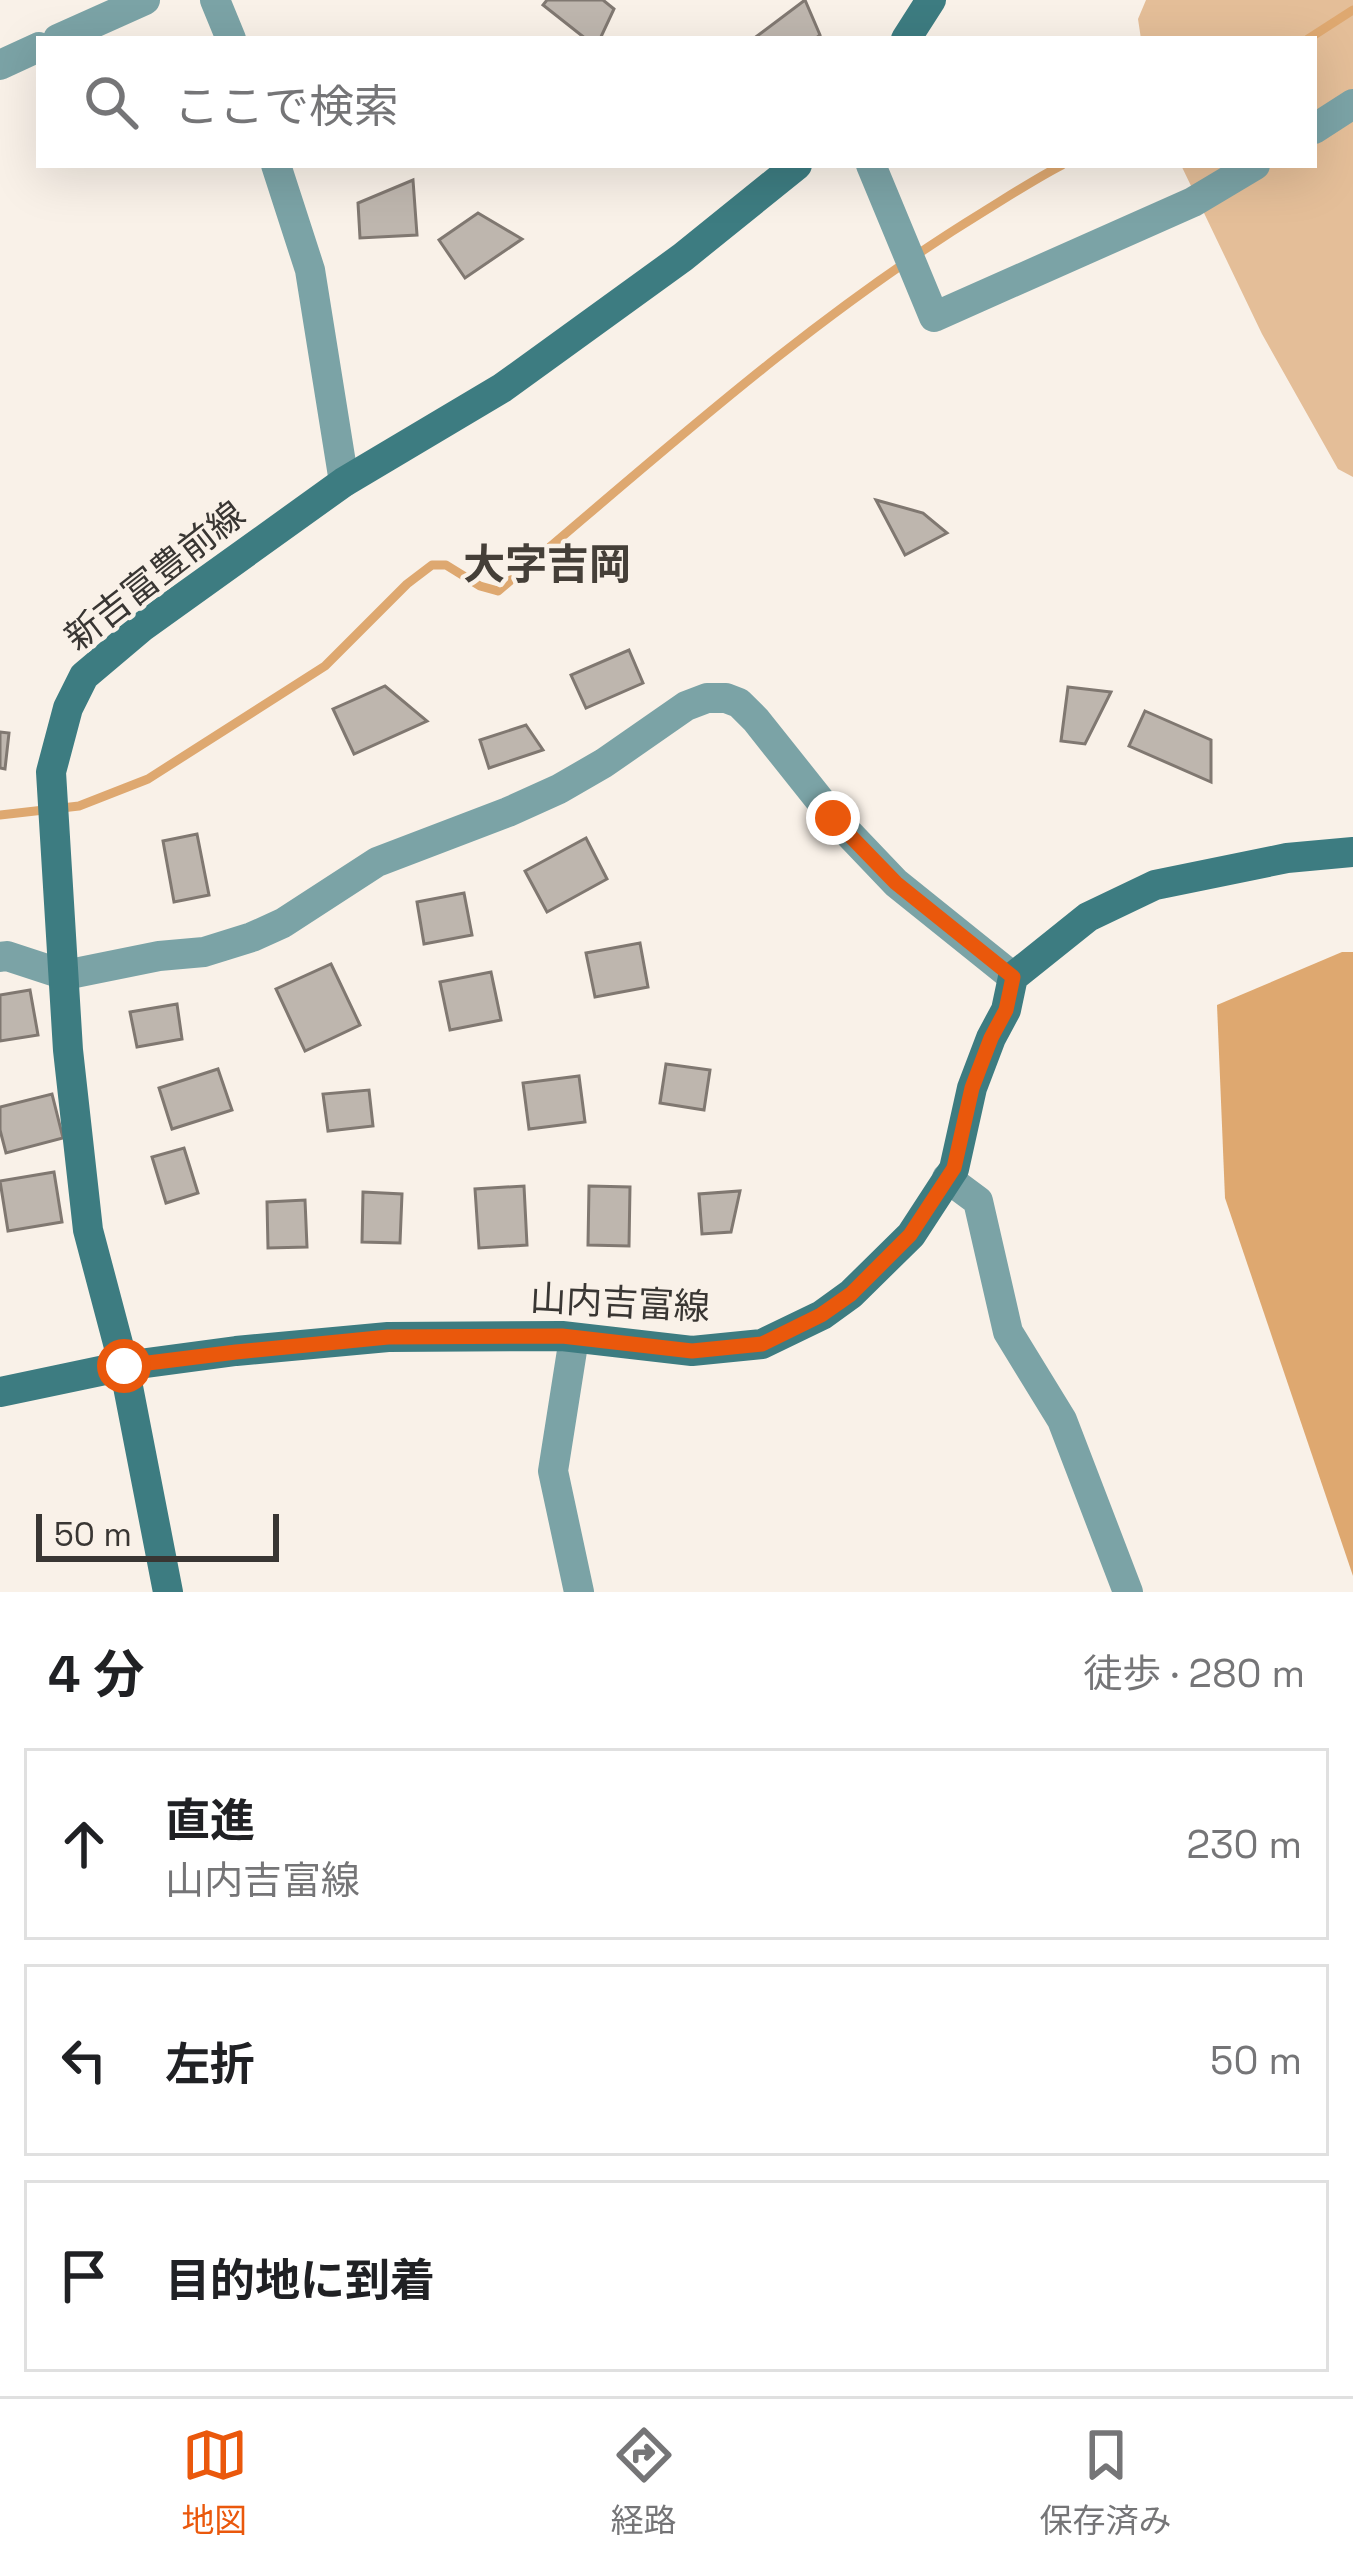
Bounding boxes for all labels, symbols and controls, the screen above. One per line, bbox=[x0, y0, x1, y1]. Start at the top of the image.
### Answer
search box bbox=[36, 36, 1317, 168]
icon: search bbox=[78, 69, 144, 135]
text: ここで検索 bbox=[174, 78, 399, 135]
street label: 新吉富豊前線 bbox=[56, 491, 254, 661]
district label: 大字吉岡 bbox=[463, 538, 631, 591]
route end bbox=[806, 791, 860, 845]
street label: 山内吉富線 bbox=[529, 1275, 711, 1331]
route start bbox=[97, 1339, 151, 1393]
scale bar bbox=[36, 1508, 279, 1561]
text: 50 m bbox=[54, 1514, 132, 1556]
text: 4 分 bbox=[48, 1642, 144, 1707]
text: 徒歩 · 280 m bbox=[1083, 1649, 1305, 1698]
text: 直進 bbox=[165, 1792, 255, 1849]
icon: ahead bbox=[51, 1811, 117, 1877]
text: 230 m bbox=[1187, 1820, 1302, 1869]
text: 山内吉富線 bbox=[165, 1856, 360, 1905]
icon: left bbox=[51, 2027, 117, 2093]
text: 左折 bbox=[165, 2036, 255, 2093]
text: 50 m bbox=[1210, 2036, 1302, 2085]
icon: arrive bbox=[51, 2243, 117, 2309]
text: 目的地に到着 bbox=[165, 2252, 435, 2309]
tab: 地図 bbox=[182, 2422, 248, 2542]
tab: 経路 bbox=[611, 2422, 677, 2542]
tab: 保存済み bbox=[1040, 2422, 1172, 2542]

